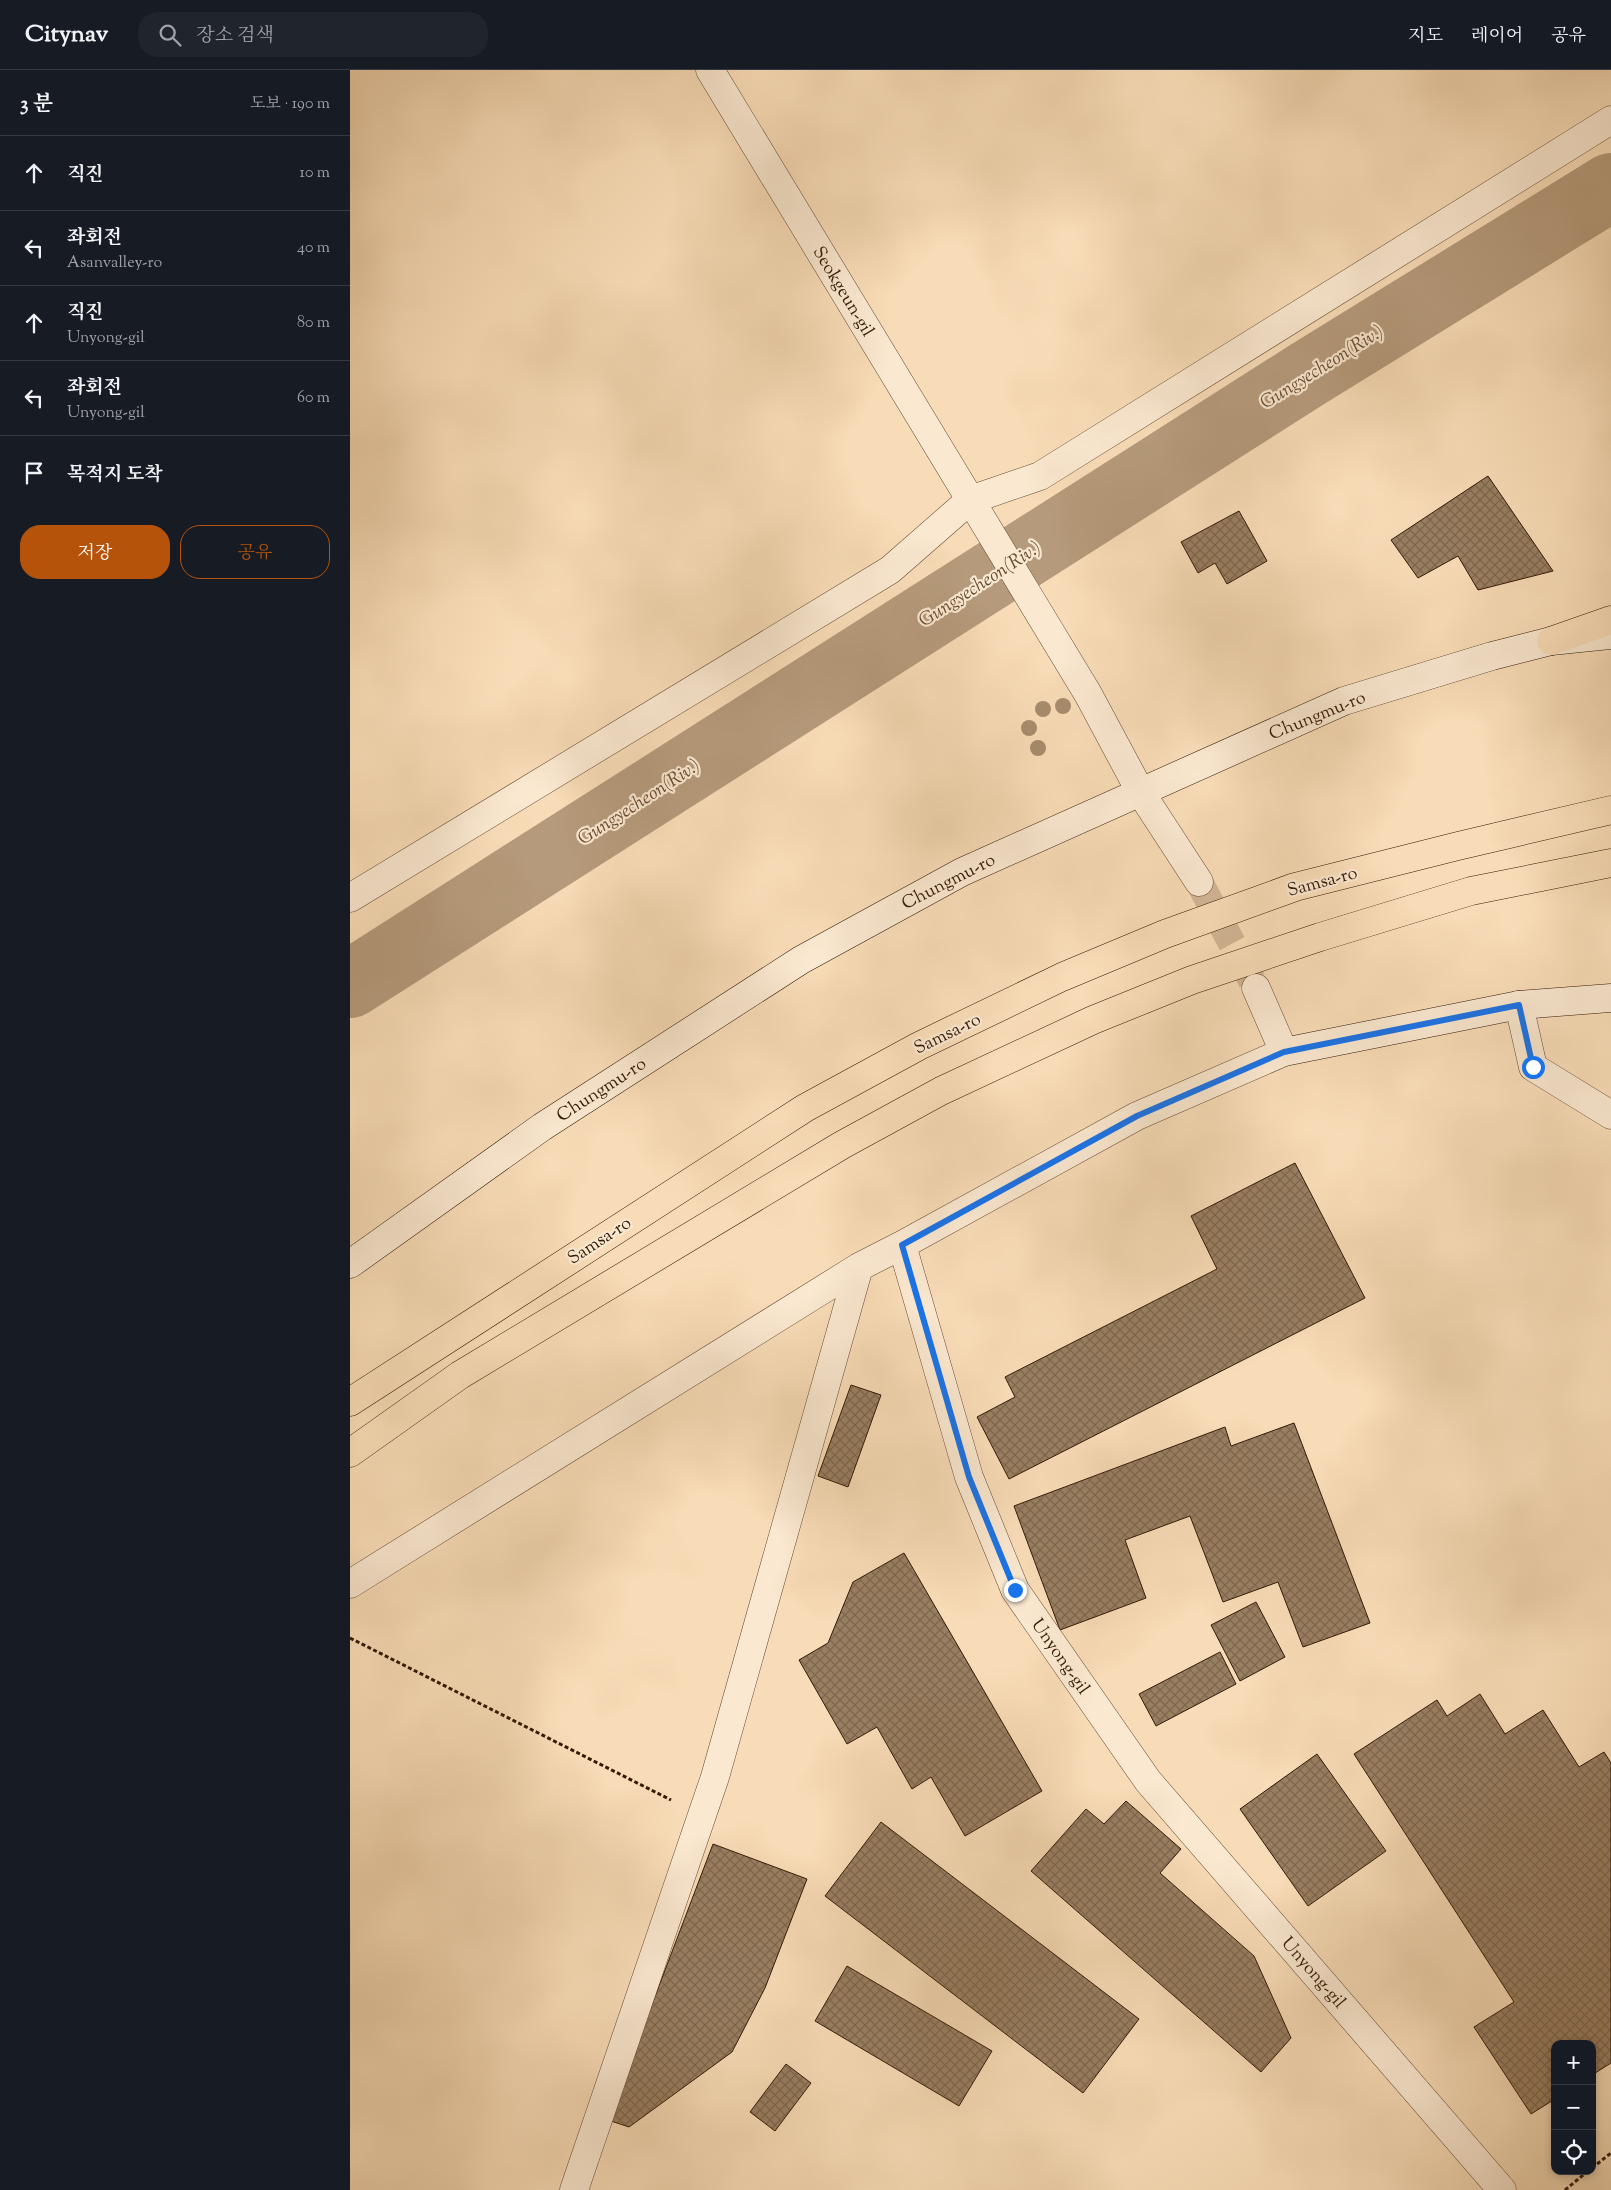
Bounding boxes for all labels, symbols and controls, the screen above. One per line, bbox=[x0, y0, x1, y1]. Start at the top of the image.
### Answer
search box bbox=[138, 12, 488, 57]
text: Citynav bbox=[25, 18, 108, 52]
icon: search bbox=[156, 21, 184, 49]
text: 장소 검색 bbox=[196, 23, 274, 50]
text: 지도 bbox=[1408, 24, 1443, 50]
text: 레이어 bbox=[1471, 24, 1523, 50]
text: 공유 bbox=[1551, 24, 1586, 50]
text: 3 분 bbox=[20, 90, 53, 120]
text: 도보 · 190 m bbox=[250, 93, 330, 116]
icon: ahead bbox=[20, 159, 48, 187]
text: 직진 bbox=[67, 162, 104, 189]
text: 10 m bbox=[300, 162, 330, 185]
text: 좌회전 bbox=[67, 225, 122, 252]
icon: left bbox=[20, 234, 48, 262]
text: 40 m bbox=[297, 237, 330, 260]
street label: Seokgeun-gil bbox=[805, 242, 880, 342]
text: Asanvalley-ro bbox=[67, 252, 162, 275]
text: 직진 bbox=[67, 300, 104, 327]
icon: ahead bbox=[20, 309, 48, 337]
text: 80 m bbox=[297, 312, 330, 335]
water label: Gungyecheon(Riv.) bbox=[1255, 319, 1389, 417]
text: Unyong-gil bbox=[67, 327, 145, 350]
text: 좌회전 bbox=[67, 375, 122, 402]
icon: left bbox=[20, 384, 48, 412]
text: 60 m bbox=[297, 387, 330, 410]
text: Unyong-gil bbox=[67, 402, 145, 425]
icon: arrive bbox=[20, 459, 48, 487]
text: 목적지 도착 bbox=[67, 462, 163, 489]
button: 저장 bbox=[20, 525, 170, 579]
button: 공유 bbox=[180, 525, 330, 579]
water label: Gungyecheon(Riv.) bbox=[914, 535, 1047, 635]
street label: Chungmu-ro bbox=[1265, 686, 1370, 748]
water label: Gungyecheon(Riv.) bbox=[573, 753, 706, 853]
street label: Chungmu-ro bbox=[897, 848, 1001, 918]
street label: Samsa-ro bbox=[1285, 861, 1361, 905]
street label: Samsa-ro bbox=[910, 1007, 986, 1062]
street label: Chungmu-ro bbox=[552, 1052, 652, 1129]
route start bbox=[1522, 1056, 1545, 1079]
street label: Samsa-ro bbox=[563, 1211, 637, 1272]
route end bbox=[1004, 1579, 1027, 1602]
street label: Unyong-gil bbox=[1024, 1614, 1095, 1700]
street label: Unyong-gil bbox=[1274, 1932, 1351, 2015]
map controls bbox=[1551, 2040, 1596, 2175]
button: + bbox=[1551, 2040, 1596, 2085]
button: − bbox=[1551, 2085, 1596, 2130]
button: locate bbox=[1551, 2130, 1596, 2175]

